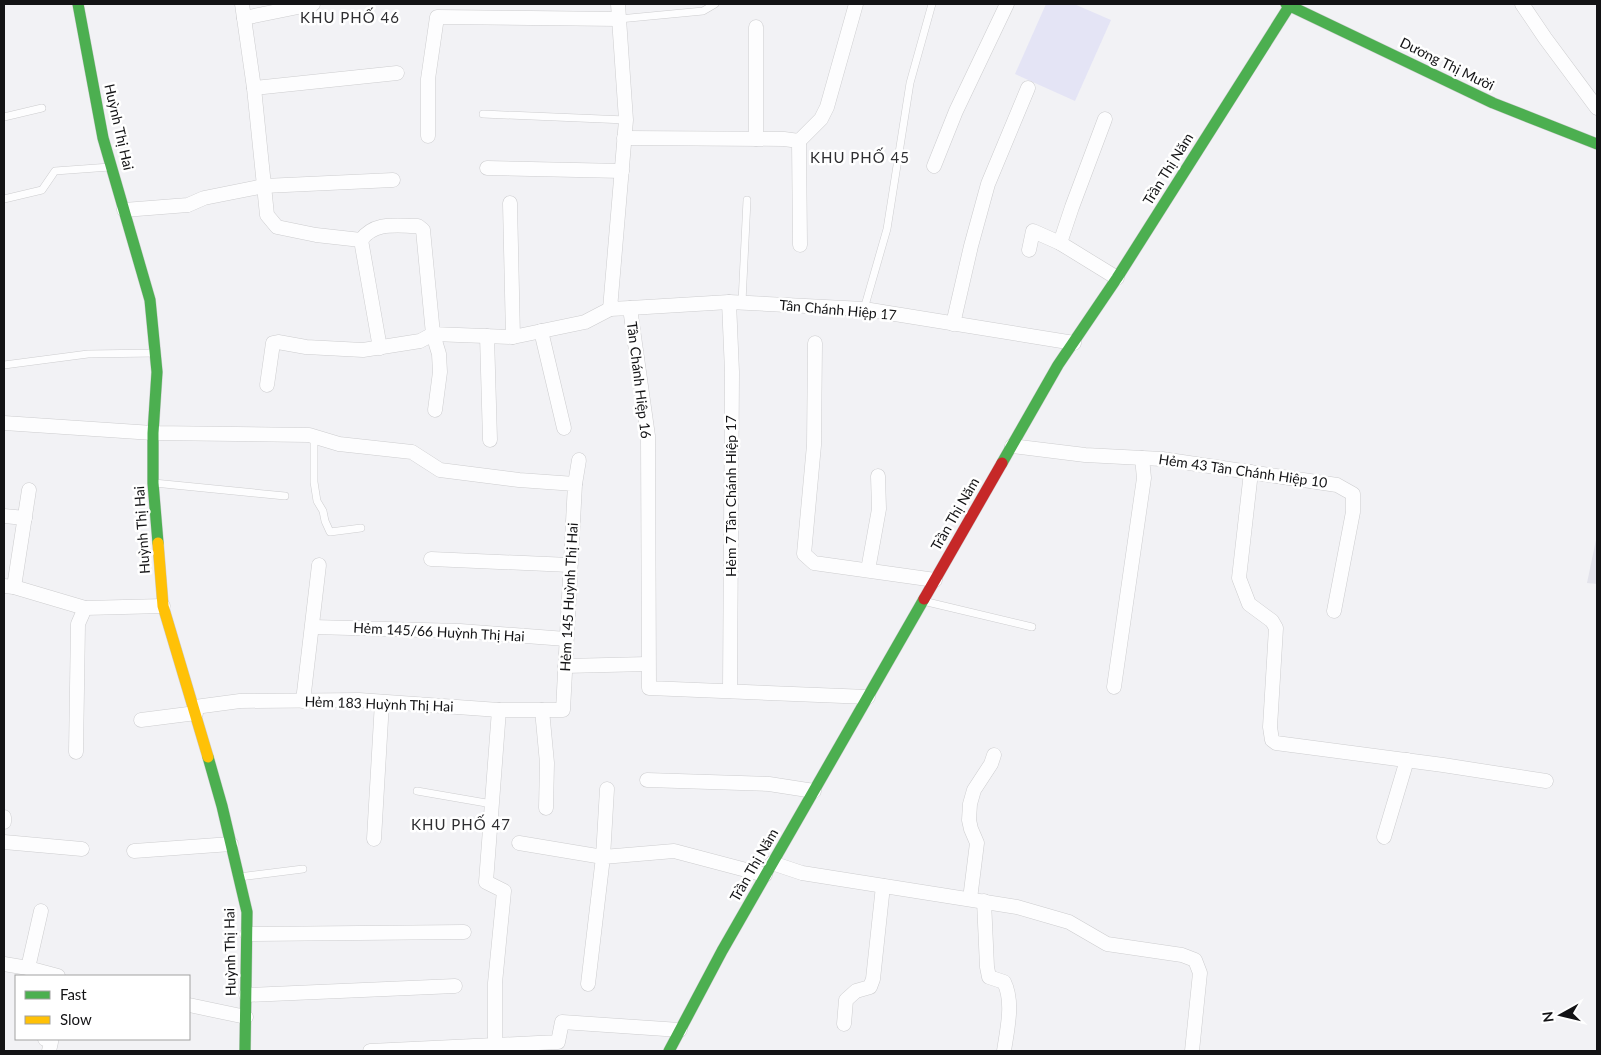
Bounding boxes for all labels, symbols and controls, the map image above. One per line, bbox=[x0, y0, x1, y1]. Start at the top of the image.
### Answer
district label: KHU PHỐ 46 bbox=[300, 7, 400, 26]
street label: Dương Thị Mười bbox=[1397, 33, 1497, 94]
street label: Huỳnh Thị Hai bbox=[101, 82, 138, 172]
street label: Trần Thị Năm bbox=[1139, 130, 1196, 208]
district label: KHU PHỐ 45 bbox=[810, 147, 910, 166]
street label: Tân Chánh Hiệp 17 bbox=[779, 296, 897, 323]
street label: Tân Chánh Hiệp 16 bbox=[624, 321, 655, 439]
street label: Hẻm 7 Tân Chánh Hiệp 17 bbox=[722, 415, 739, 577]
street label: Hẻm 43 Tân Chánh Hiệp 10 bbox=[1158, 450, 1328, 491]
street label: Trần Thị Năm bbox=[927, 474, 982, 553]
street label: Huỳnh Thị Hai bbox=[130, 486, 153, 575]
street label: Hẻm 145 Huỳnh Thị Hai bbox=[556, 522, 581, 672]
street label: Hẻm 145/66 Huỳnh Thị Hai bbox=[353, 619, 525, 644]
street label: Hẻm 183 Huỳnh Thị Hai bbox=[304, 692, 454, 715]
district label: KHU PHỐ 47 bbox=[411, 814, 511, 833]
street label: Trần Thị Năm bbox=[726, 825, 781, 904]
street label: Huỳnh Thị Hai bbox=[220, 908, 239, 996]
legend bbox=[15, 975, 190, 1040]
text: Fast bbox=[60, 985, 87, 1003]
north arrow bbox=[1536, 990, 1586, 1040]
text: Slow bbox=[60, 1010, 92, 1028]
text: N bbox=[1538, 1010, 1557, 1023]

